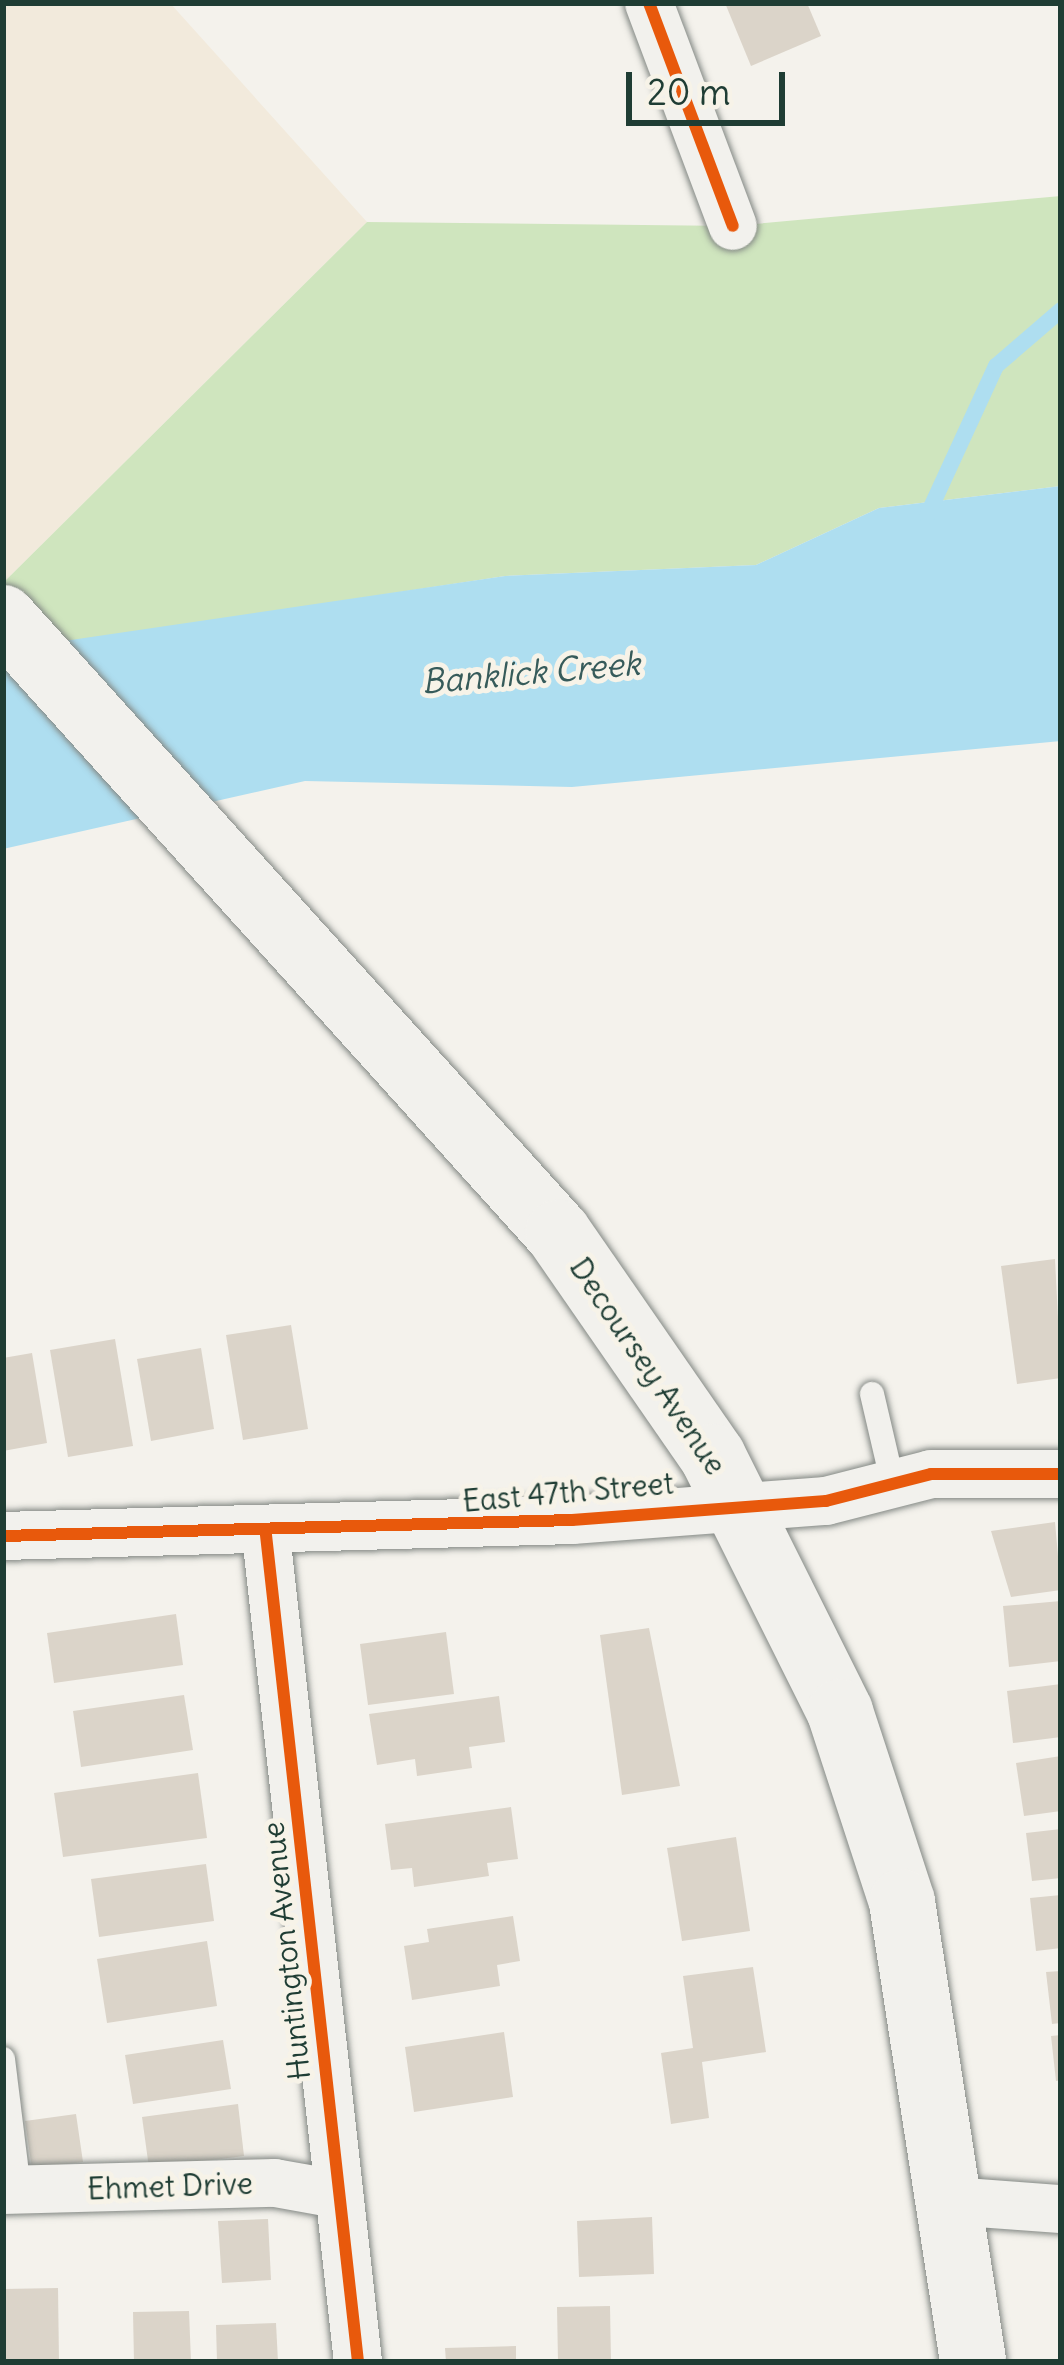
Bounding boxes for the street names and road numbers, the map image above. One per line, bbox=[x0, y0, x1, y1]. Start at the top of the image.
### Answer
street label: Decoursey Avenue bbox=[562, 1251, 734, 1481]
street label: East 47th Street bbox=[461, 1465, 675, 1519]
street label: Huntington Avenue bbox=[255, 1820, 317, 2082]
street label: Ehmet Drive bbox=[87, 2165, 253, 2207]

